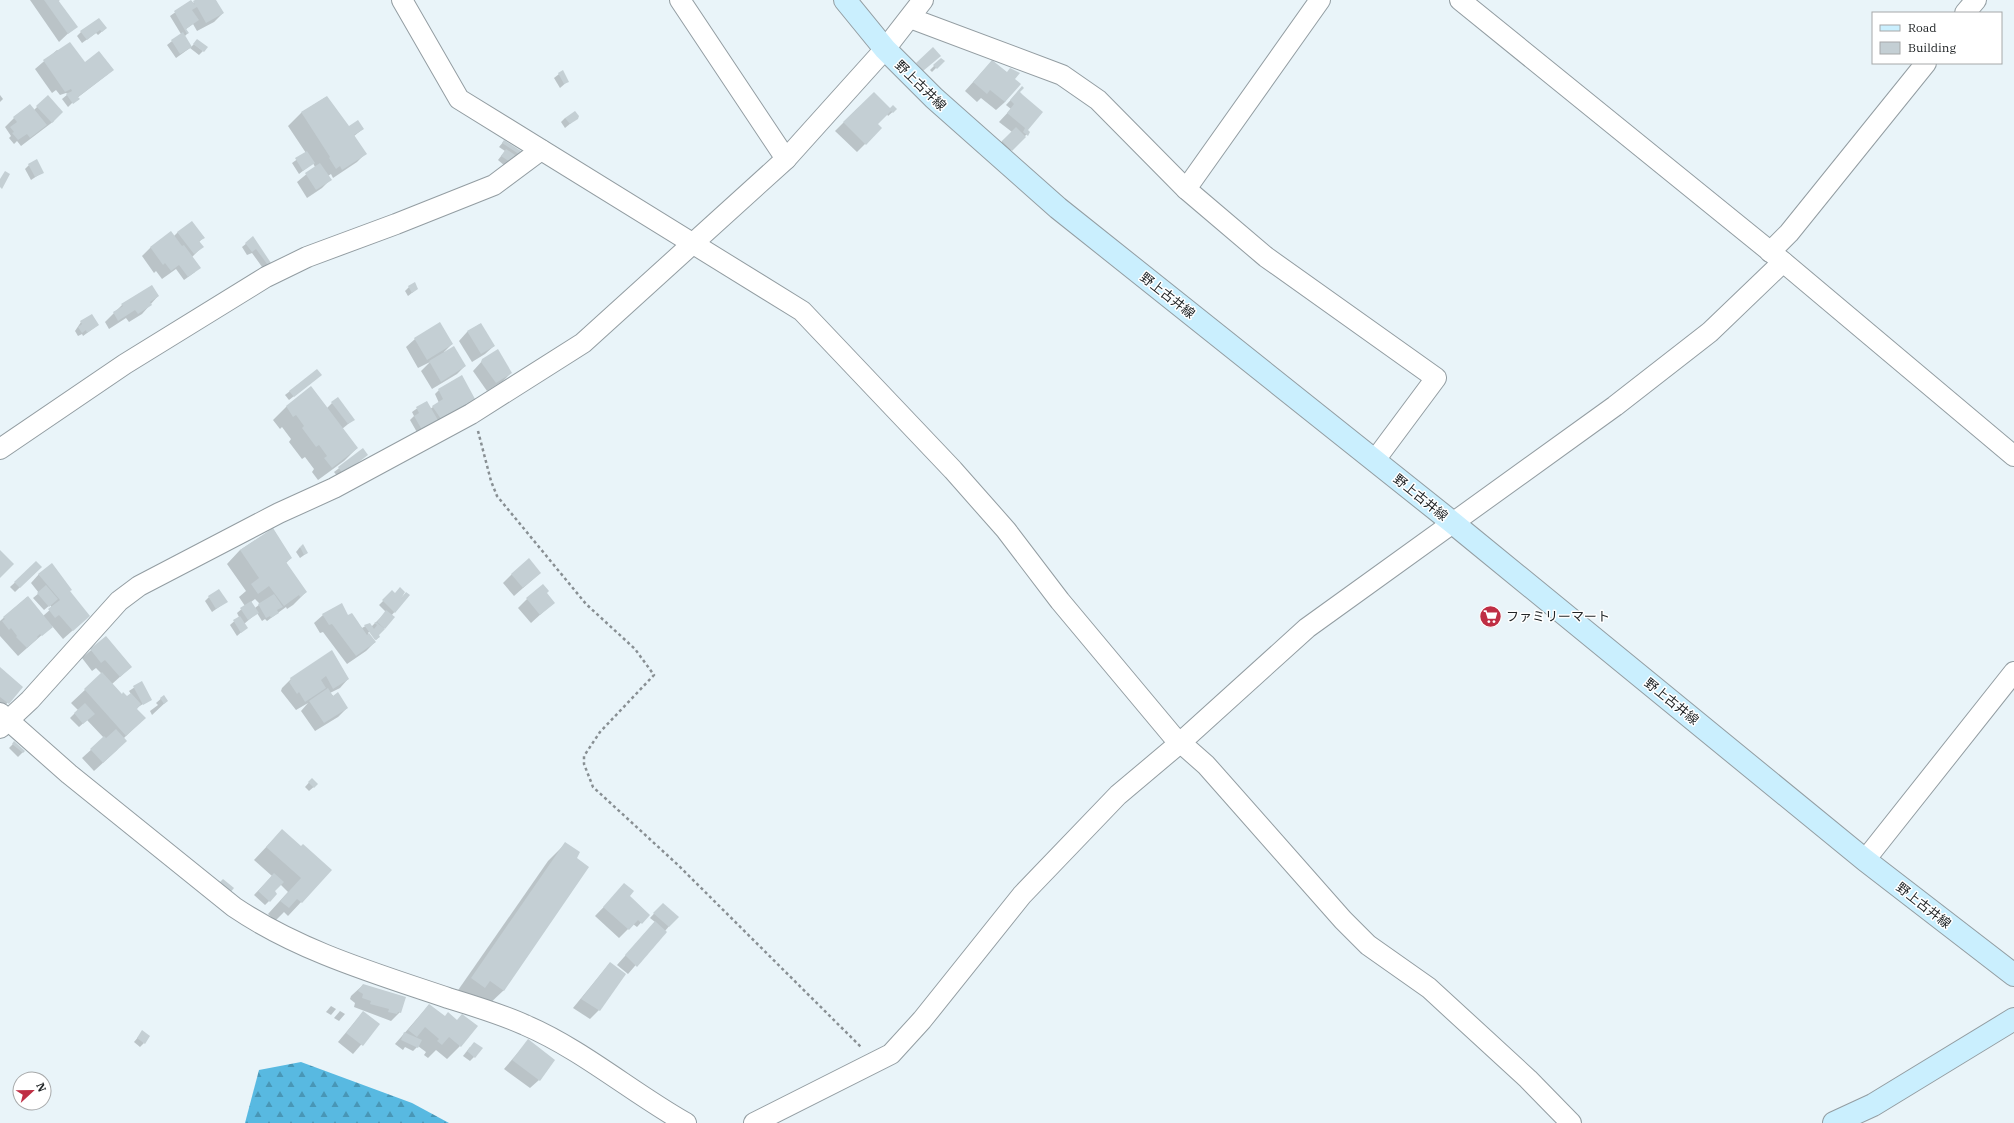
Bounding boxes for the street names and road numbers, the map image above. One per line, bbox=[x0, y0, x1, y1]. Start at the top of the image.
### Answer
street label: 野上古井線 bbox=[891, 57, 950, 114]
street label: 野上古井線 bbox=[1137, 269, 1199, 322]
street label: 野上古井線 bbox=[1390, 470, 1451, 524]
street label: 野上古井線 bbox=[1641, 674, 1702, 728]
street label: 野上古井線 bbox=[1893, 879, 1955, 932]

